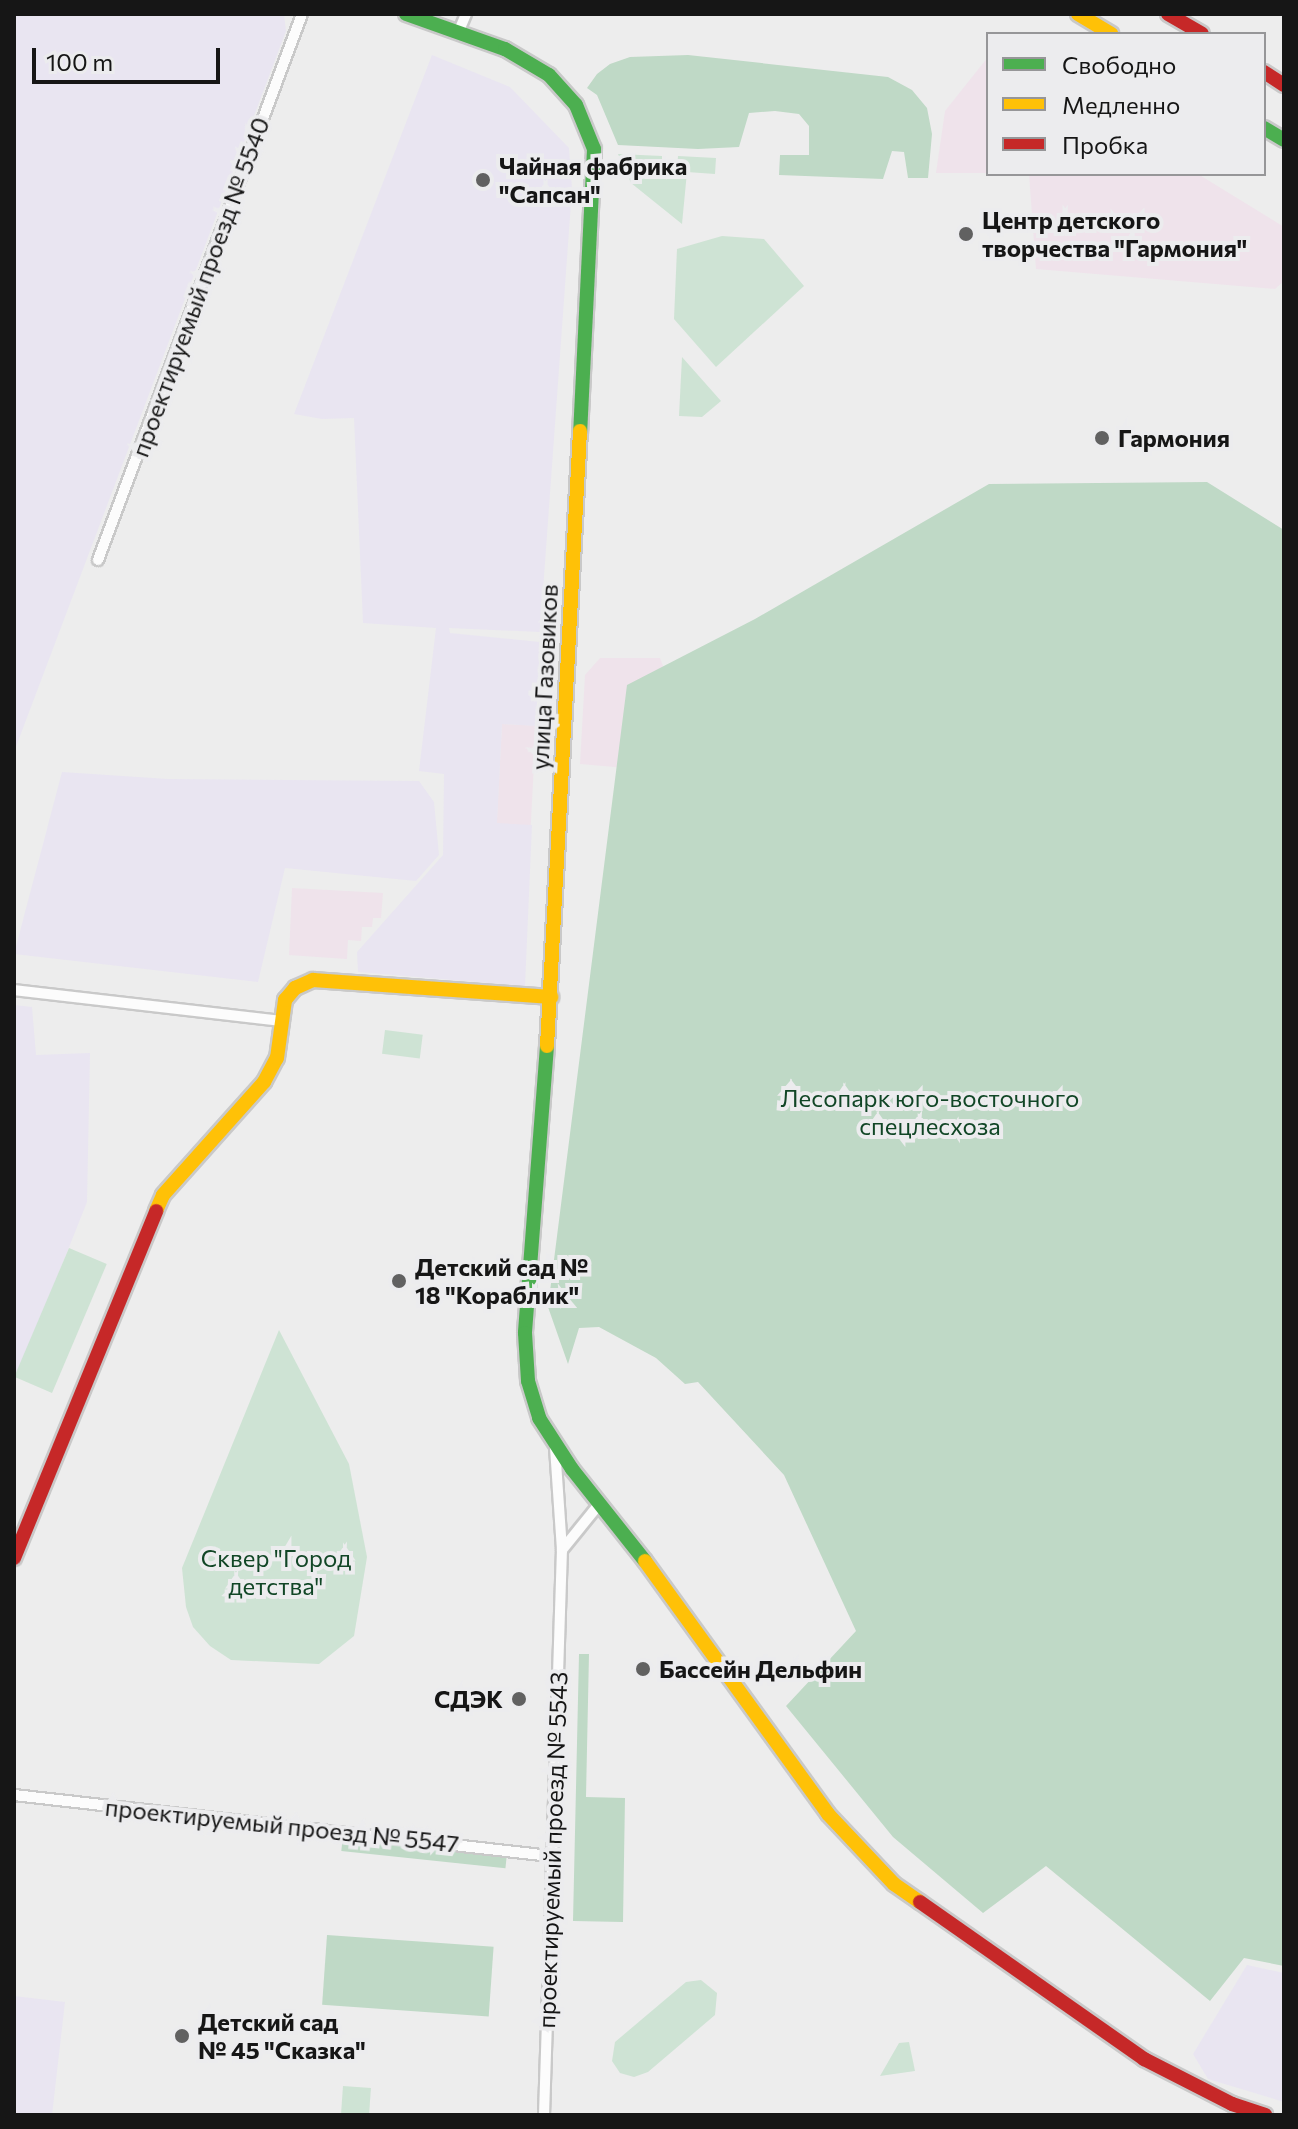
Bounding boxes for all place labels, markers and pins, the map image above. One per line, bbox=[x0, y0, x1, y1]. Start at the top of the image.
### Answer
place label: Чайная фабрика "Сапсан" bbox=[499, 152, 687, 208]
marker: Чайная фабрика "Сапсан" bbox=[474, 171, 492, 189]
place label: Центр детского творчества "Гармония" bbox=[982, 206, 1247, 262]
marker: Центр детского творчества "Гармония" bbox=[957, 225, 975, 243]
place label: Гармония bbox=[1118, 424, 1230, 452]
marker: Гармония bbox=[1093, 429, 1111, 447]
place label: Детский сад № 18 "Кораблик" bbox=[415, 1253, 588, 1309]
marker: Детский сад № 18 "Кораблик" bbox=[390, 1272, 408, 1290]
place label: Бассейн Дельфин bbox=[659, 1655, 862, 1683]
marker: Бассейн Дельфин bbox=[634, 1660, 652, 1678]
place label: СДЭК bbox=[434, 1685, 503, 1713]
marker: СДЭК bbox=[510, 1690, 528, 1708]
place label: Детский сад № 45 "Сказка" bbox=[198, 2008, 366, 2064]
marker: Детский сад № 45 "Сказка" bbox=[173, 2027, 191, 2045]

